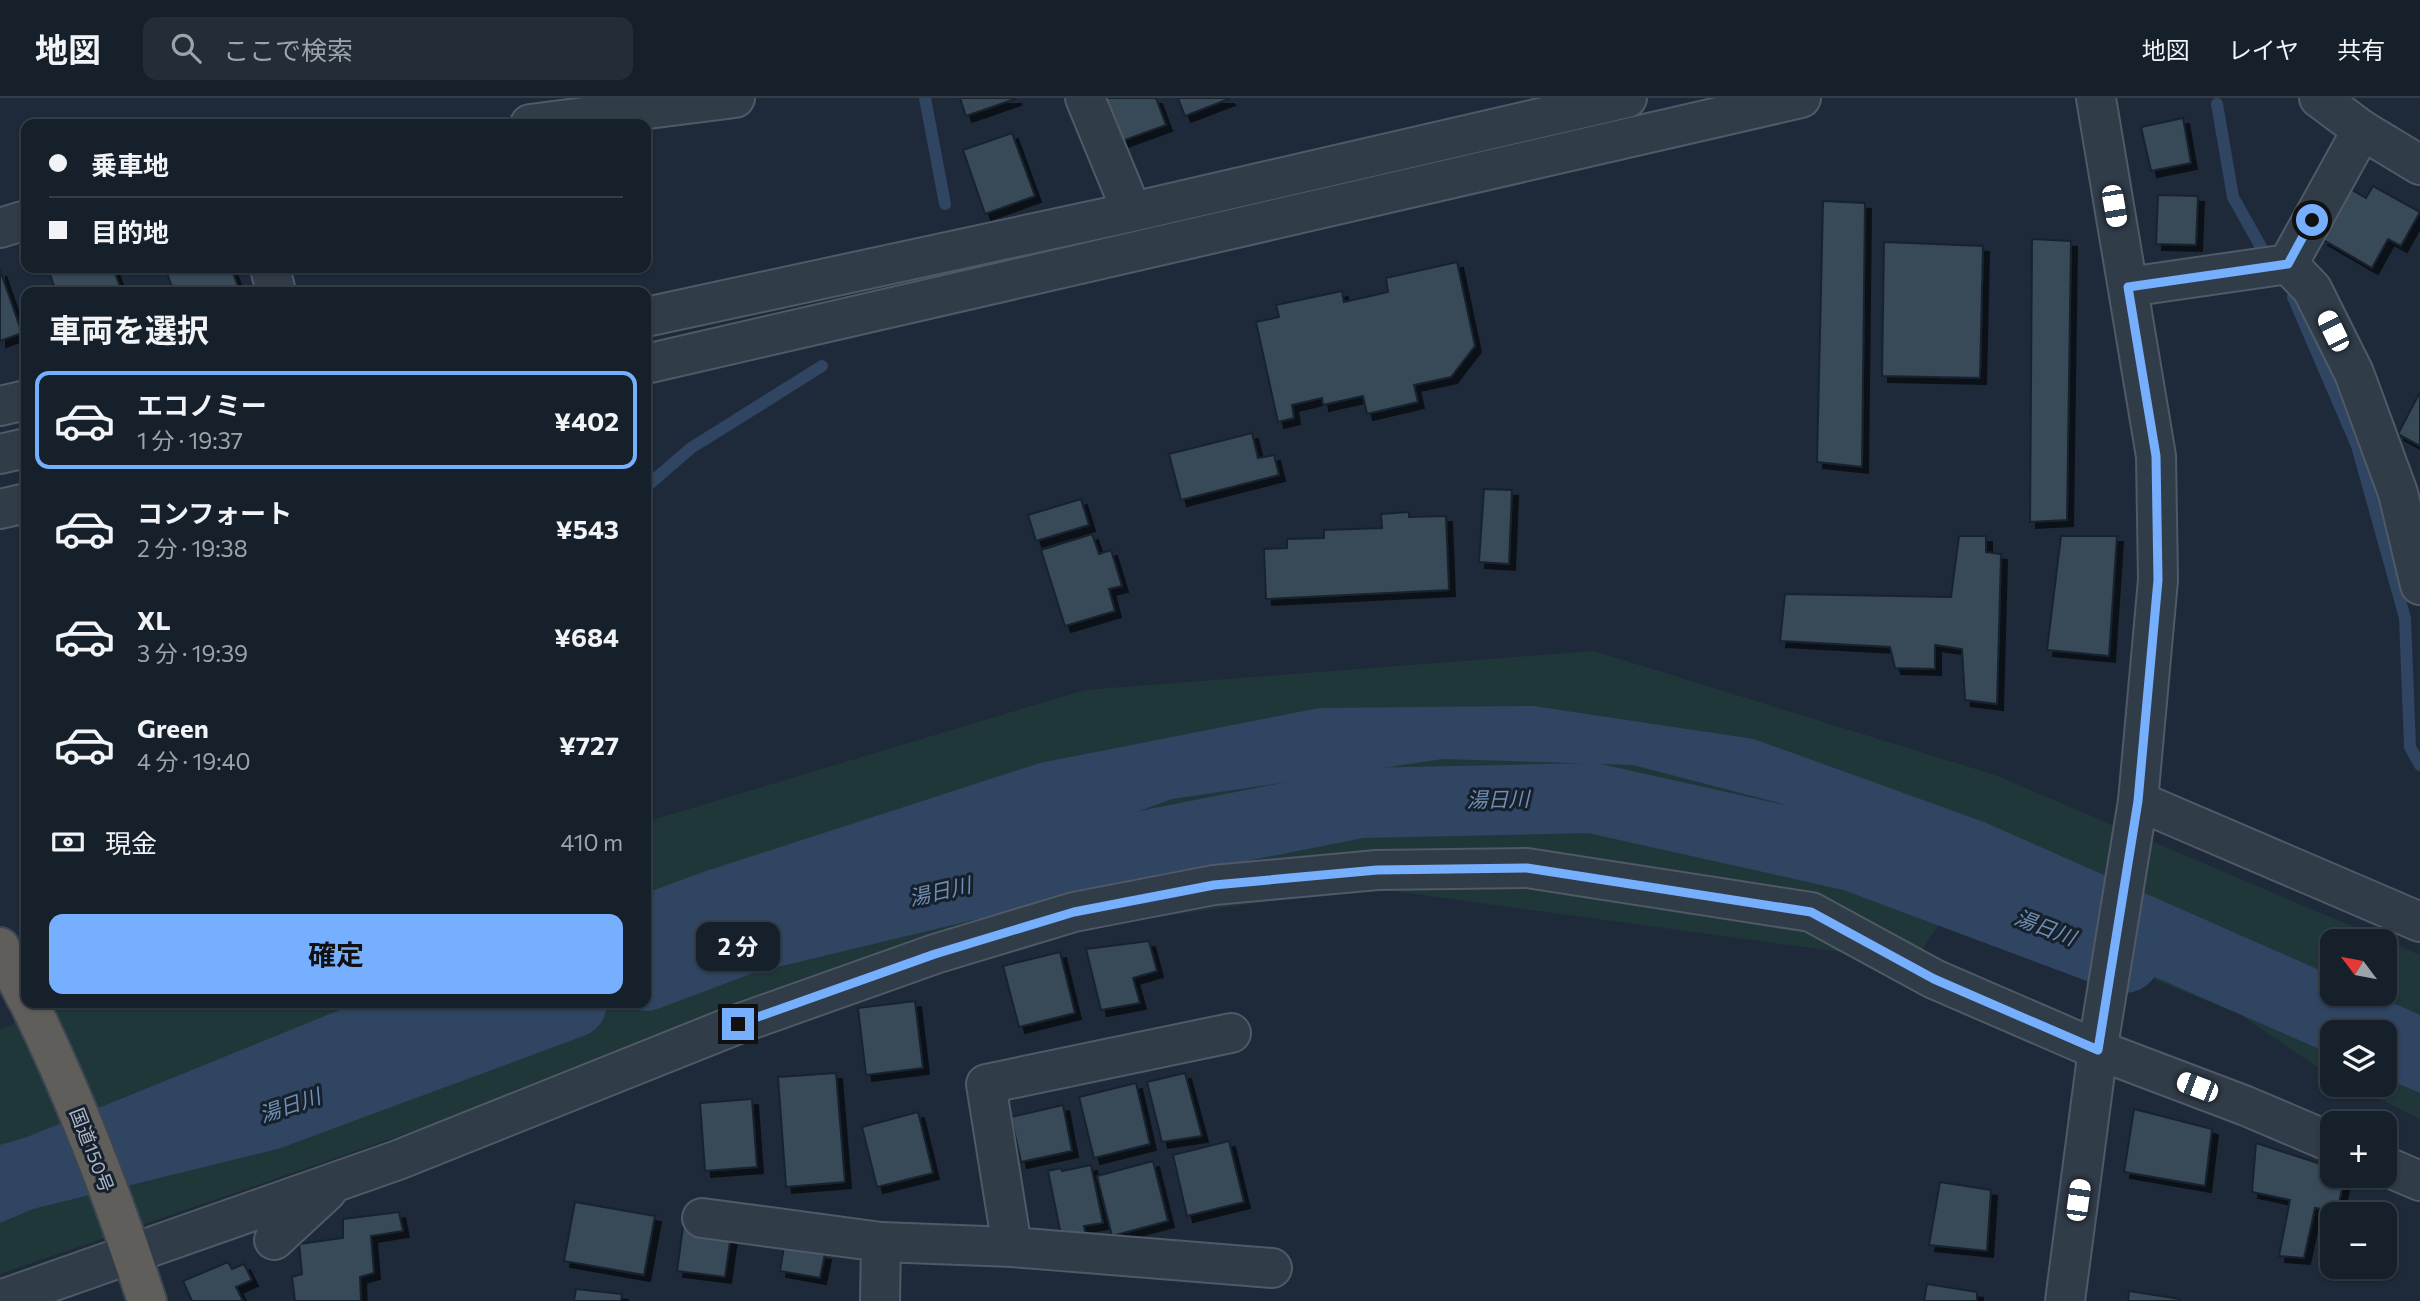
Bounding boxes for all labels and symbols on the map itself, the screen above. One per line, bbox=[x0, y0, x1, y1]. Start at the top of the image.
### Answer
car bbox=[2101, 183, 2128, 229]
route start bbox=[2296, 204, 2328, 236]
car bbox=[2315, 308, 2352, 354]
water label: 湯日川 bbox=[1466, 785, 1532, 812]
water label: 湯日川 bbox=[906, 871, 975, 910]
water label: 湯日川 bbox=[2012, 904, 2081, 950]
callout: 2 分 bbox=[696, 922, 780, 972]
north arrow bbox=[2320, 929, 2398, 1006]
route end bbox=[722, 1008, 754, 1040]
car bbox=[2174, 1070, 2221, 1104]
water label: 湯日川 bbox=[256, 1082, 325, 1127]
street label: 国道150号 bbox=[66, 1104, 119, 1195]
car bbox=[2065, 1178, 2092, 1222]

